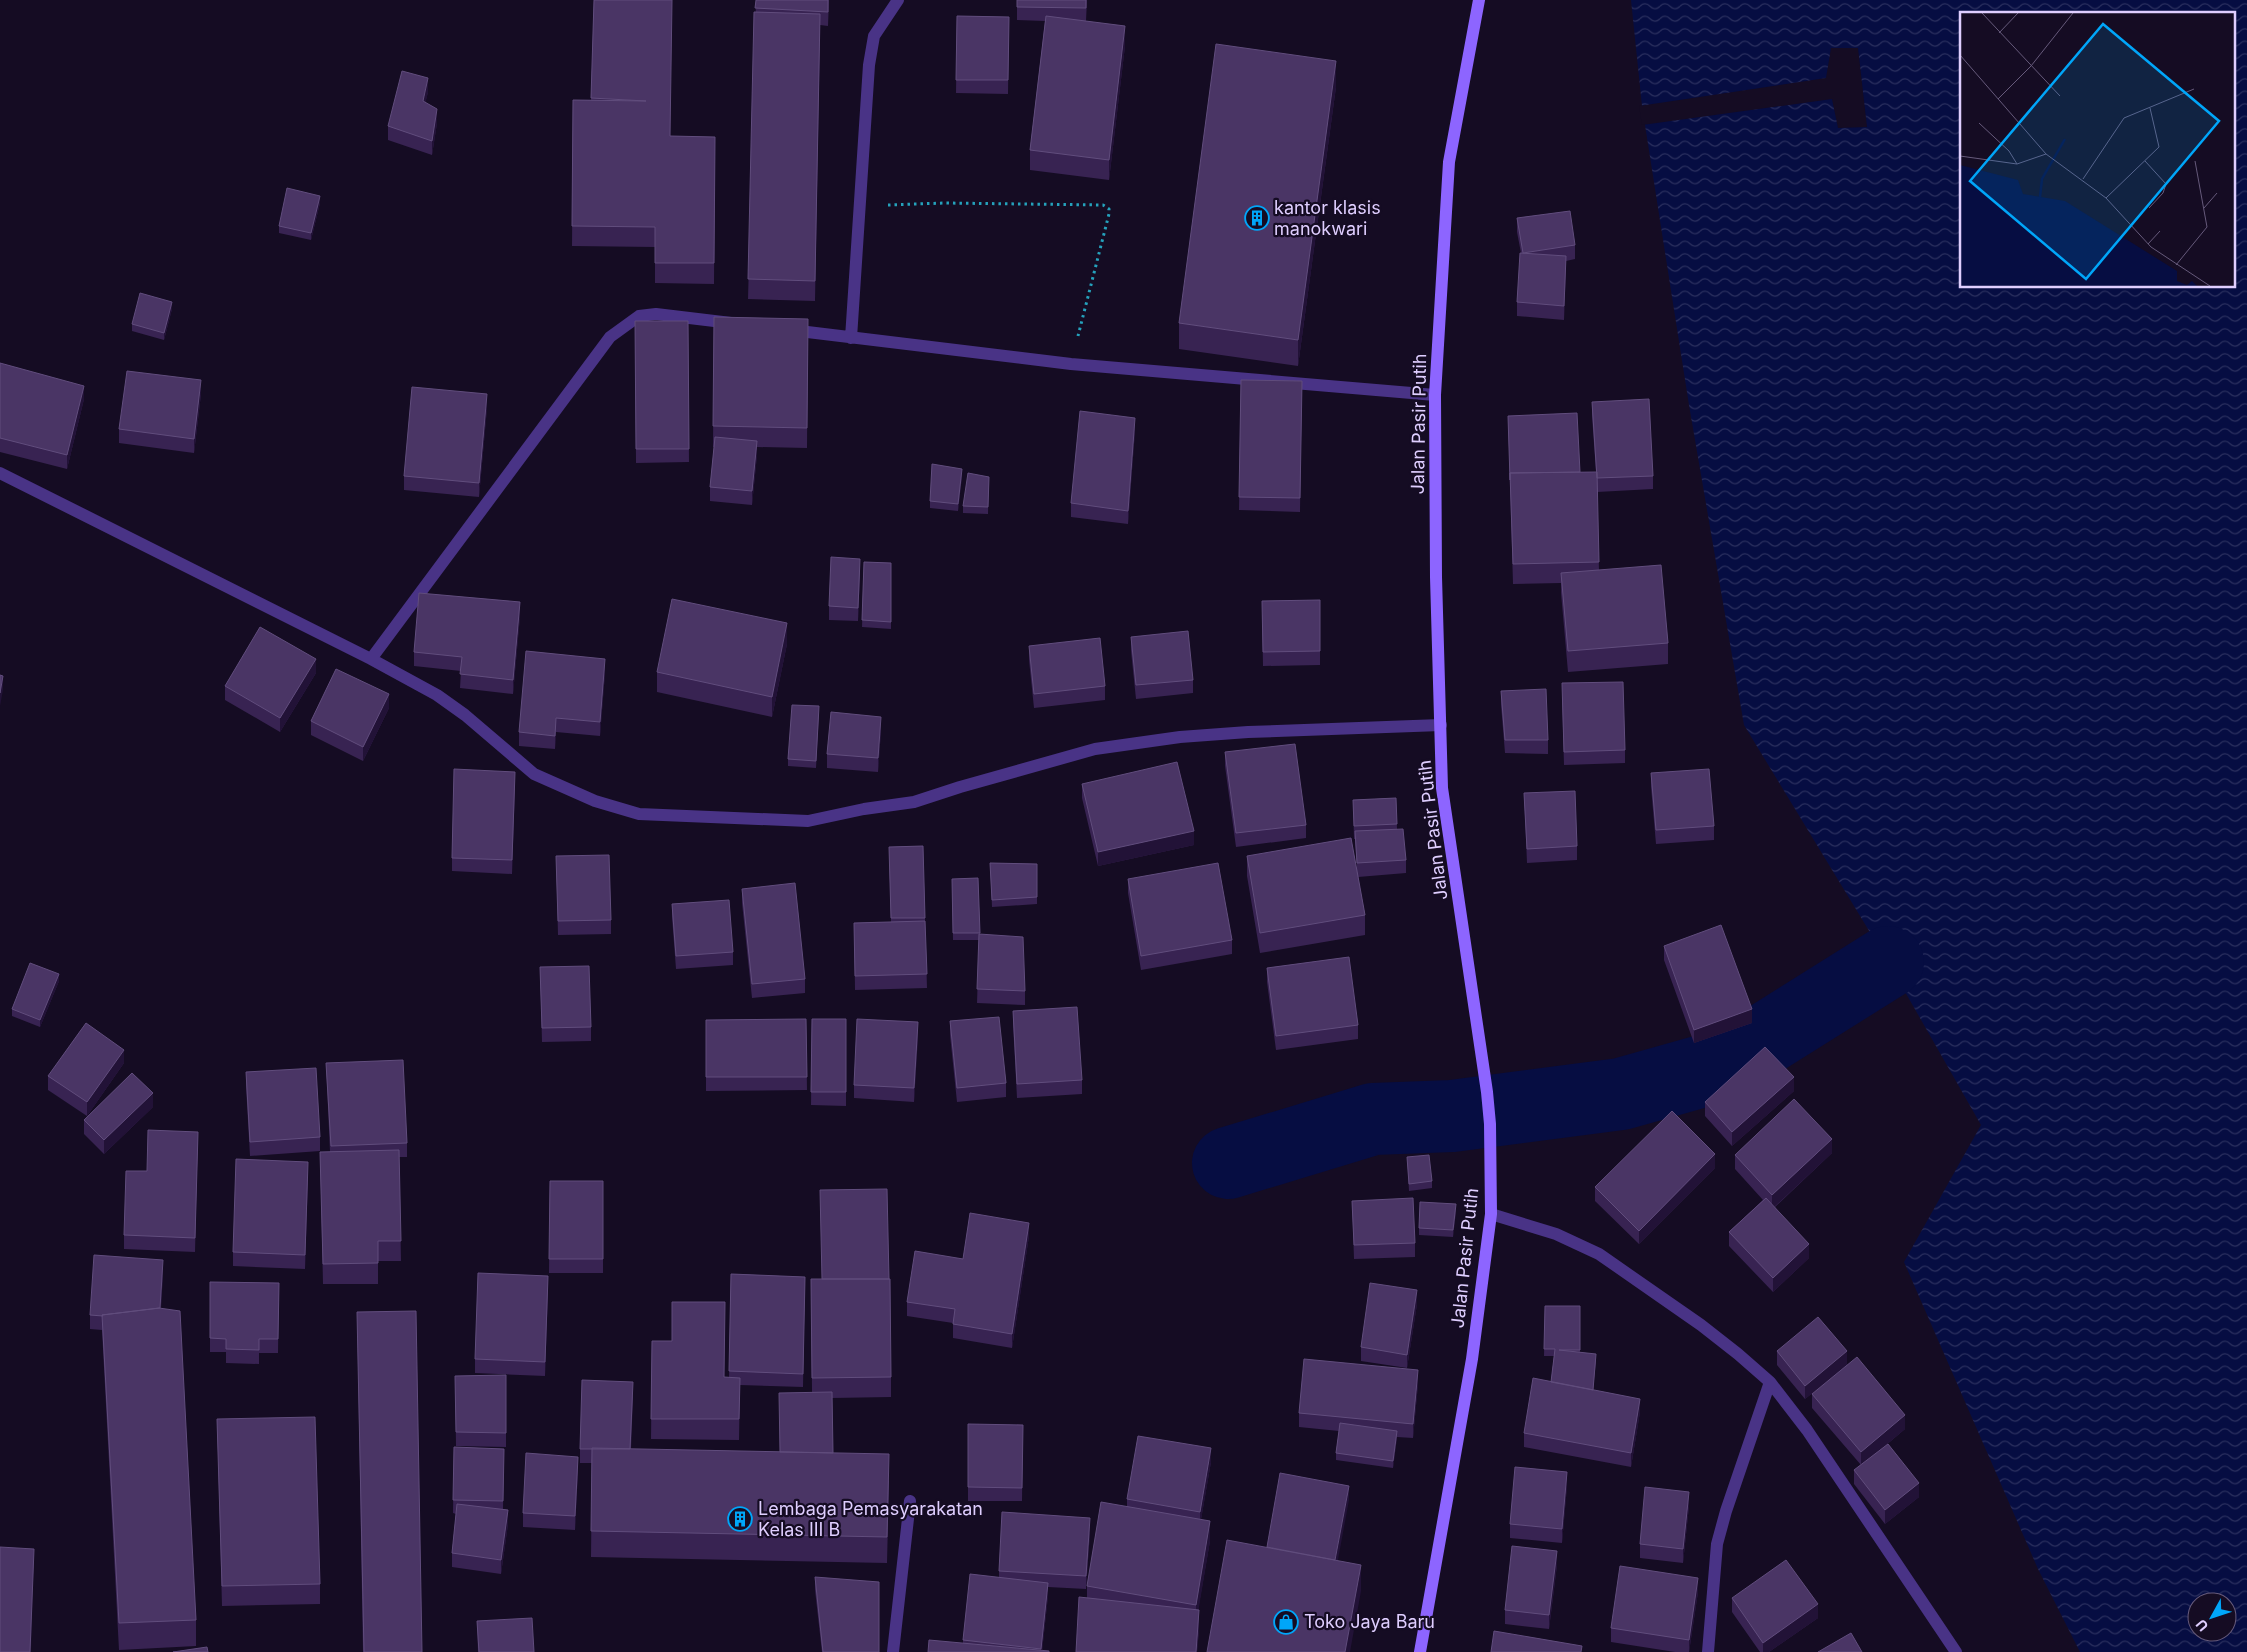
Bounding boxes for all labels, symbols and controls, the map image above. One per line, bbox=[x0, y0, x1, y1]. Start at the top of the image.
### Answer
inset map bbox=[1960, 12, 2234, 288]
place label: kantor klasis manokwari bbox=[1274, 197, 1381, 239]
building icon: kantor klasis manokwari bbox=[1244, 205, 1270, 231]
street label: Jalan Pasir Putih bbox=[1407, 353, 1430, 495]
street label: Jalan Pasir Putih bbox=[1413, 759, 1452, 901]
street label: Jalan Pasir Putih bbox=[1447, 1187, 1482, 1329]
place label: Lembaga Pemasyarakatan Kelas III B bbox=[758, 1498, 983, 1540]
building icon: Lembaga Pemasyarakatan Kelas III B bbox=[727, 1506, 753, 1532]
north arrow bbox=[2187, 1592, 2237, 1642]
shop icon: Toko Jaya Baru bbox=[1273, 1609, 1299, 1635]
place label: Toko Jaya Baru bbox=[1304, 1611, 1435, 1632]
text: U bbox=[2192, 1616, 2211, 1635]

